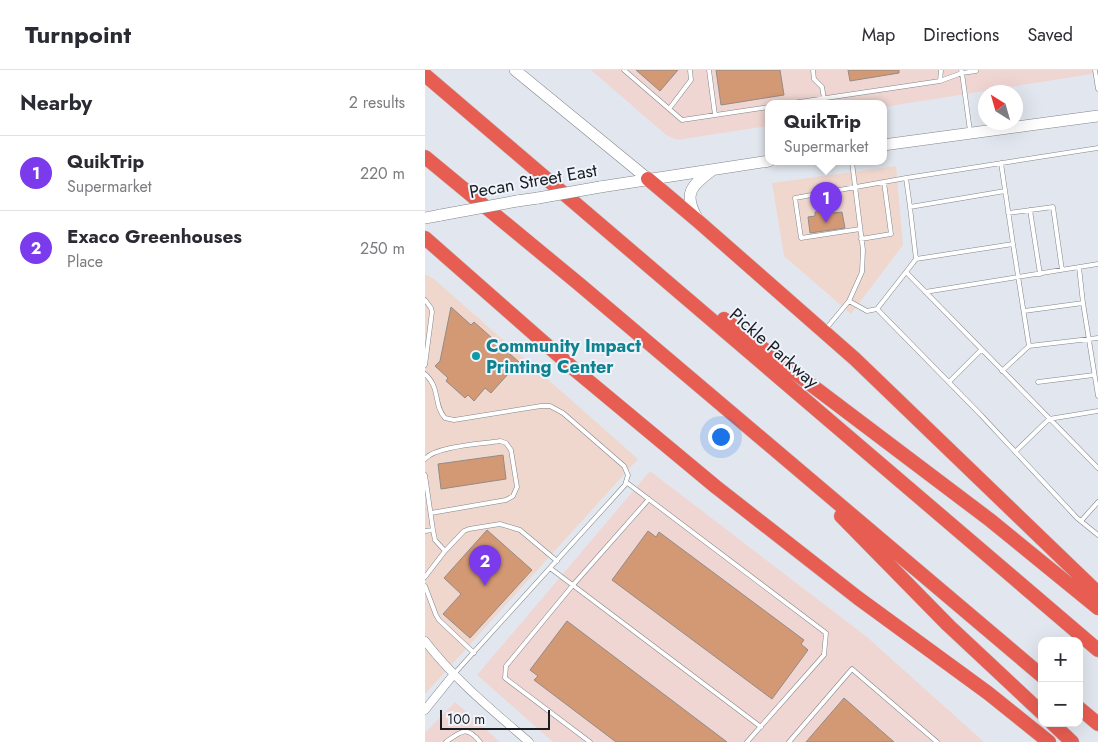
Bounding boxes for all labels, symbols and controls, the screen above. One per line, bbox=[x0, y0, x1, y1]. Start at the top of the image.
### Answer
text: Turnpoint bbox=[25, 17, 131, 52]
text: Map bbox=[862, 22, 895, 48]
text: Directions bbox=[923, 22, 999, 48]
text: Saved bbox=[1027, 22, 1073, 48]
north arrow bbox=[978, 85, 1023, 130]
text: Nearby bbox=[20, 88, 92, 118]
text: 2 results bbox=[349, 91, 405, 114]
popup bbox=[765, 100, 887, 165]
text: QuikTrip bbox=[784, 108, 861, 135]
text: Supermarket bbox=[784, 135, 868, 158]
text: QuikTrip bbox=[67, 148, 144, 175]
street label: Pecan Street East bbox=[467, 157, 600, 205]
text: 1 bbox=[32, 162, 40, 185]
text: 220 m bbox=[360, 162, 405, 185]
text: Supermarket bbox=[67, 175, 152, 198]
pin: 1 bbox=[810, 182, 842, 223]
text: Exaco Greenhouses bbox=[67, 223, 242, 250]
text: 2 bbox=[31, 237, 41, 260]
text: 250 m bbox=[360, 237, 405, 260]
text: Place bbox=[67, 250, 103, 273]
street label: Pickle Parkway bbox=[724, 302, 824, 394]
place label: Community Impact Printing Center bbox=[486, 333, 641, 380]
marker: Community Impact Printing Center bbox=[470, 350, 482, 362]
your location bbox=[708, 424, 734, 450]
pin: 2 bbox=[469, 545, 501, 586]
map controls bbox=[1038, 637, 1083, 727]
button: + bbox=[1038, 637, 1083, 682]
button: − bbox=[1038, 682, 1083, 727]
scale bar bbox=[440, 707, 550, 730]
text: 100 m bbox=[447, 709, 485, 729]

